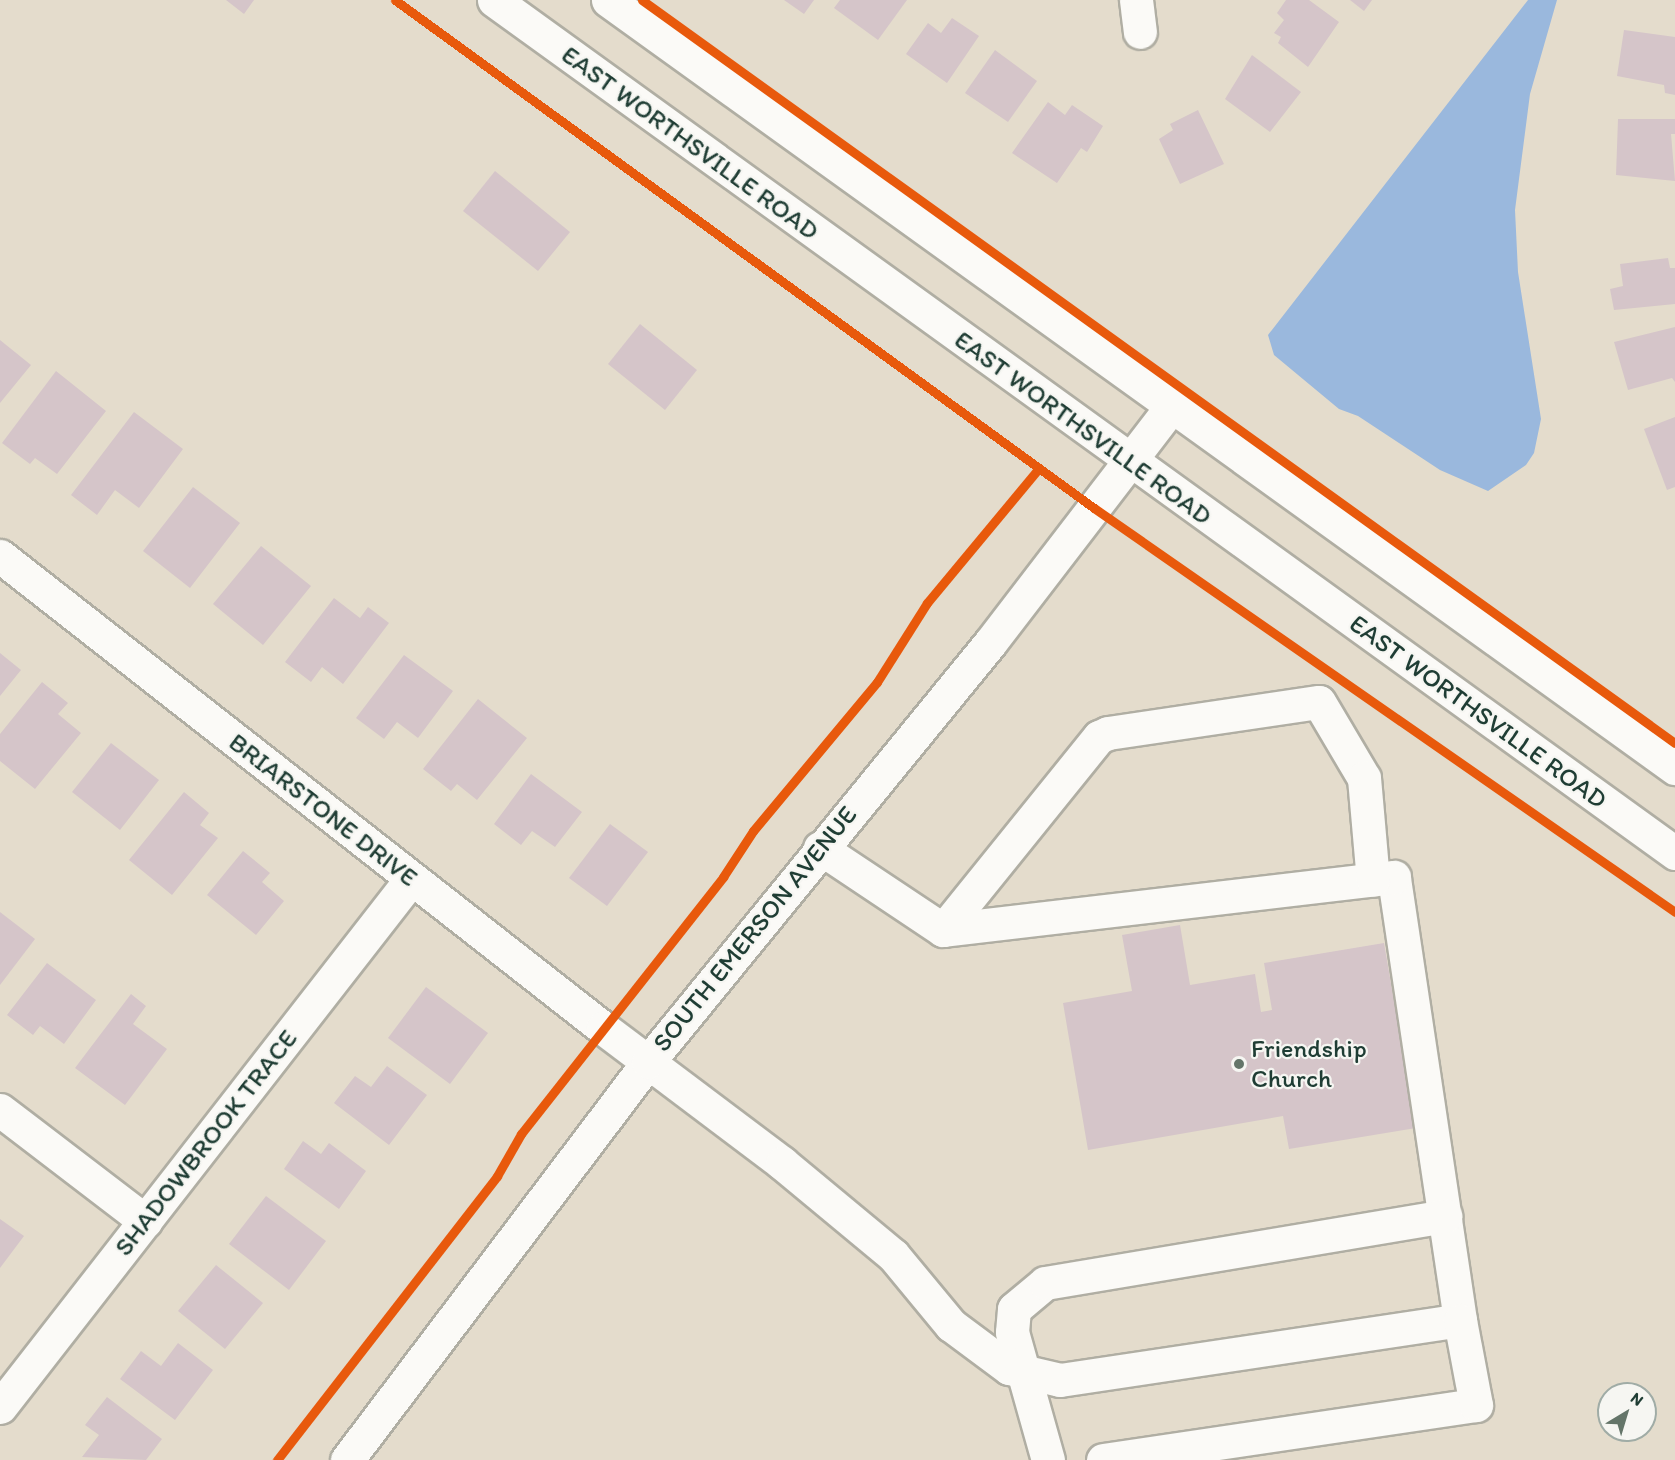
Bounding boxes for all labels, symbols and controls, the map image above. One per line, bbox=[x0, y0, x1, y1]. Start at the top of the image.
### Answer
street label: EAST WORTHSVILLE ROAD bbox=[557, 40, 823, 246]
street label: EAST WORTHSVILLE ROAD bbox=[950, 325, 1216, 531]
street label: EAST WORTHSVILLE ROAD bbox=[1345, 609, 1611, 815]
street label: BRIARSTONE DRIVE bbox=[221, 726, 425, 894]
street label: SOUTH EMERSON AVENUE bbox=[647, 800, 863, 1058]
street label: SHADOWBROOK TRACE bbox=[108, 1024, 304, 1262]
place label: Friendship Church bbox=[1251, 1033, 1367, 1094]
marker: Friendship Church bbox=[1232, 1057, 1246, 1071]
north arrow bbox=[1597, 1382, 1657, 1442]
text: N bbox=[1627, 1388, 1647, 1410]

